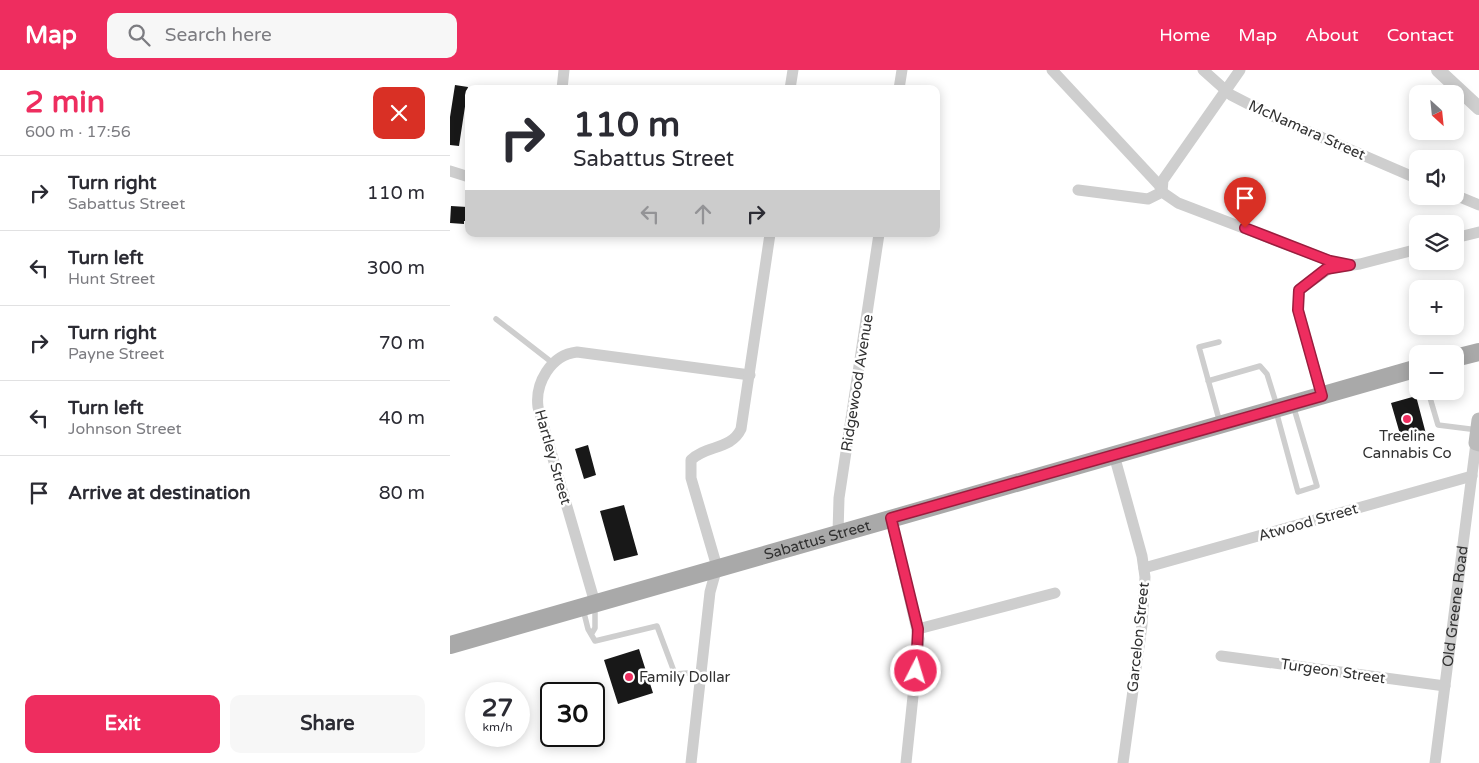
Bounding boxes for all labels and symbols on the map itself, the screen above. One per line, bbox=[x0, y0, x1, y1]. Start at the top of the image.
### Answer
north arrow bbox=[1409, 85, 1464, 140]
street label: McNamara Street bbox=[1246, 96, 1368, 164]
pin bbox=[1224, 177, 1266, 228]
street label: Ridgewood Avenue bbox=[837, 313, 877, 453]
street label: Hartley Street bbox=[531, 407, 575, 507]
marker: Treeline Cannabis Co bbox=[1401, 413, 1413, 425]
place label: Treeline Cannabis Co bbox=[1362, 427, 1452, 462]
street label: Atwood Street bbox=[1256, 499, 1360, 545]
street label: Sabattus Street bbox=[762, 516, 873, 564]
street label: Old Greene Road bbox=[1438, 544, 1472, 668]
street label: Garcelon Street bbox=[1123, 581, 1153, 693]
position arrow bbox=[889, 644, 941, 696]
street label: Turgeon Street bbox=[1279, 655, 1387, 687]
place label: Family Dollar bbox=[639, 668, 731, 686]
marker: Family Dollar bbox=[623, 671, 635, 683]
speed limit sign: 30 bbox=[540, 682, 605, 747]

